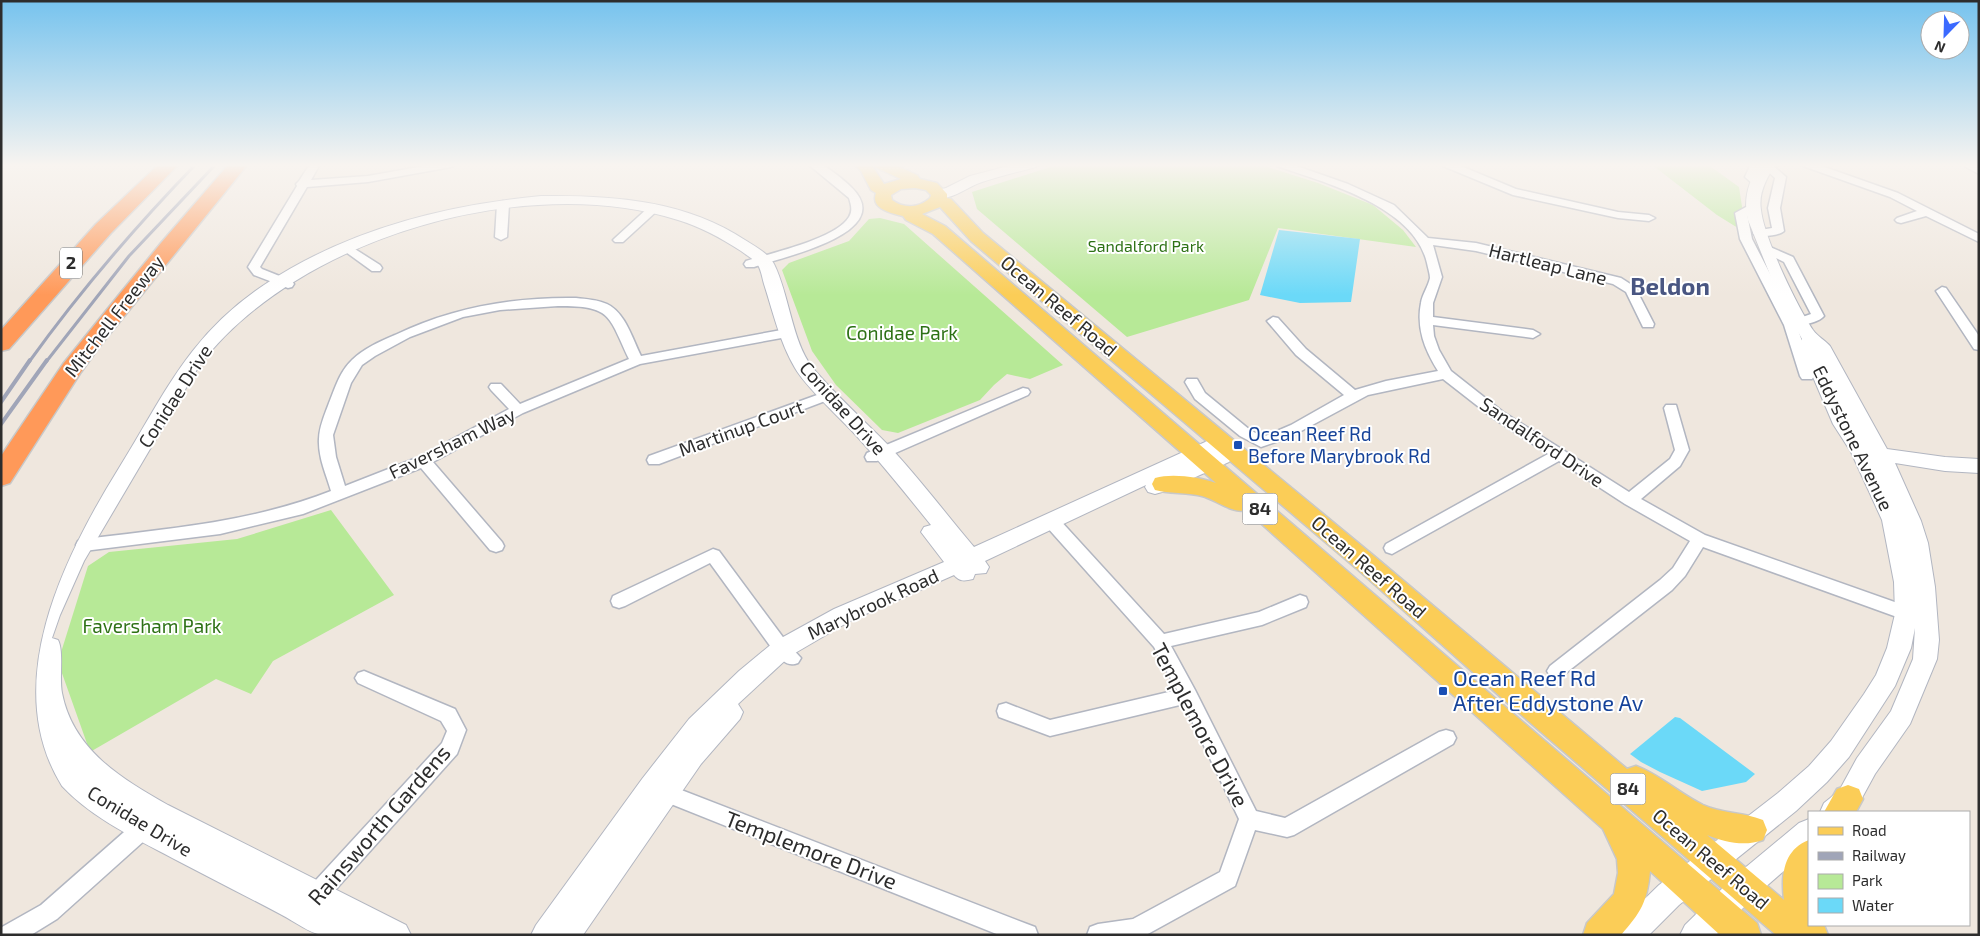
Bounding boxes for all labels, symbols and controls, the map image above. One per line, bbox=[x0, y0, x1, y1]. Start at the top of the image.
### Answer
north arrow bbox=[1920, 10, 1970, 60]
text: N bbox=[1932, 38, 1948, 57]
park label: Sandalford Park bbox=[1088, 236, 1204, 255]
street label: Hartleap Lane bbox=[1487, 238, 1610, 289]
road number: 2 bbox=[60, 248, 82, 278]
street label: Mitchell Freeway bbox=[59, 250, 168, 381]
street label: Ocean Reef Road bbox=[997, 250, 1122, 361]
district label: Beldon bbox=[1630, 271, 1710, 300]
park label: Conidae Park bbox=[846, 321, 958, 344]
street label: Conidae Drive bbox=[133, 340, 216, 452]
street label: Conidae Drive bbox=[795, 356, 891, 459]
street label: Eddystone Avenue bbox=[1808, 361, 1899, 514]
street label: Sandalford Drive bbox=[1476, 392, 1609, 492]
street label: Martinup Court bbox=[675, 394, 806, 461]
street label: Faversham Way bbox=[385, 402, 519, 483]
place label: Ocean Reef Rd Before Marybrook Rd bbox=[1248, 422, 1431, 467]
marker: Ocean Reef Rd Before Marybrook Rd bbox=[1232, 439, 1244, 451]
road number: 84 bbox=[1242, 494, 1278, 524]
street label: Ocean Reef Road bbox=[1307, 510, 1431, 623]
street label: Marybrook Road bbox=[804, 563, 942, 644]
park label: Faversham Park bbox=[83, 614, 222, 637]
street label: Templemore Drive bbox=[1147, 638, 1255, 811]
place label: Ocean Reef Rd After Eddystone Av bbox=[1453, 664, 1644, 715]
marker: Ocean Reef Rd After Eddystone Av bbox=[1437, 685, 1449, 697]
street label: Rainsworth Gardens bbox=[302, 739, 455, 910]
road number: 84 bbox=[1610, 774, 1646, 804]
street label: Conidae Drive bbox=[84, 780, 197, 861]
street label: Ocean Reef Road bbox=[1649, 803, 1774, 914]
street label: Templemore Drive bbox=[722, 804, 901, 894]
legend bbox=[1808, 811, 1970, 926]
text: Road bbox=[1852, 821, 1887, 839]
text: Railway bbox=[1852, 846, 1906, 864]
text: Park bbox=[1852, 871, 1883, 889]
text: Water bbox=[1852, 896, 1894, 914]

